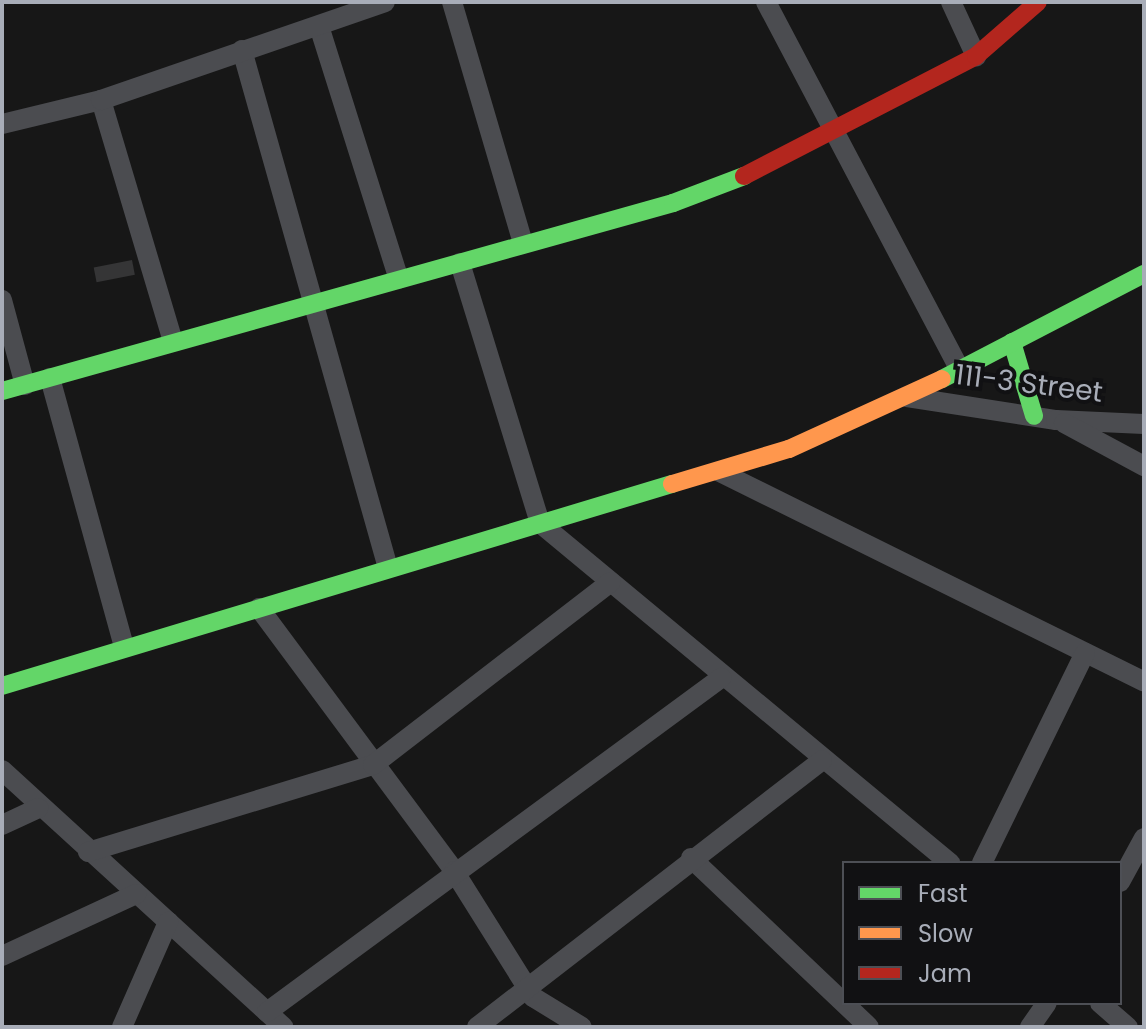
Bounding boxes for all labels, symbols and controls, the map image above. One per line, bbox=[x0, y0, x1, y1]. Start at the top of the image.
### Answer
street label: 111-3 Street bbox=[953, 358, 1105, 410]
legend bbox=[842, 861, 1122, 1005]
text: Fast bbox=[918, 877, 968, 910]
text: Slow bbox=[918, 917, 973, 950]
text: Jam bbox=[918, 957, 972, 990]

